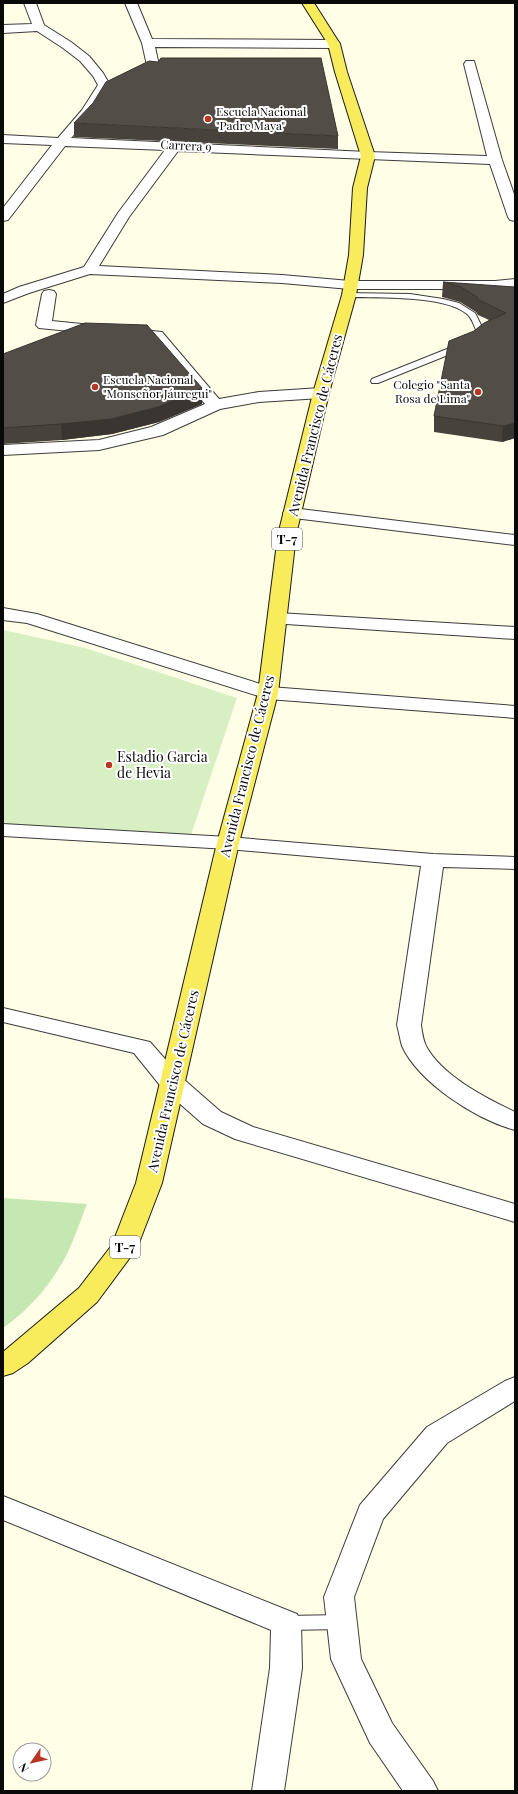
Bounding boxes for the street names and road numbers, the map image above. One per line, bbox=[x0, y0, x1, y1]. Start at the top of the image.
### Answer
street label: Carrera 9 bbox=[160, 136, 212, 154]
street label: Avenida Francisco de Cáceres bbox=[282, 332, 346, 519]
road number: T-7 bbox=[272, 528, 302, 550]
street label: Avenida Francisco de Cáceres bbox=[214, 673, 278, 860]
street label: Avenida Francisco de Cáceres bbox=[142, 988, 203, 1175]
road number: T-7 bbox=[110, 1236, 140, 1258]

